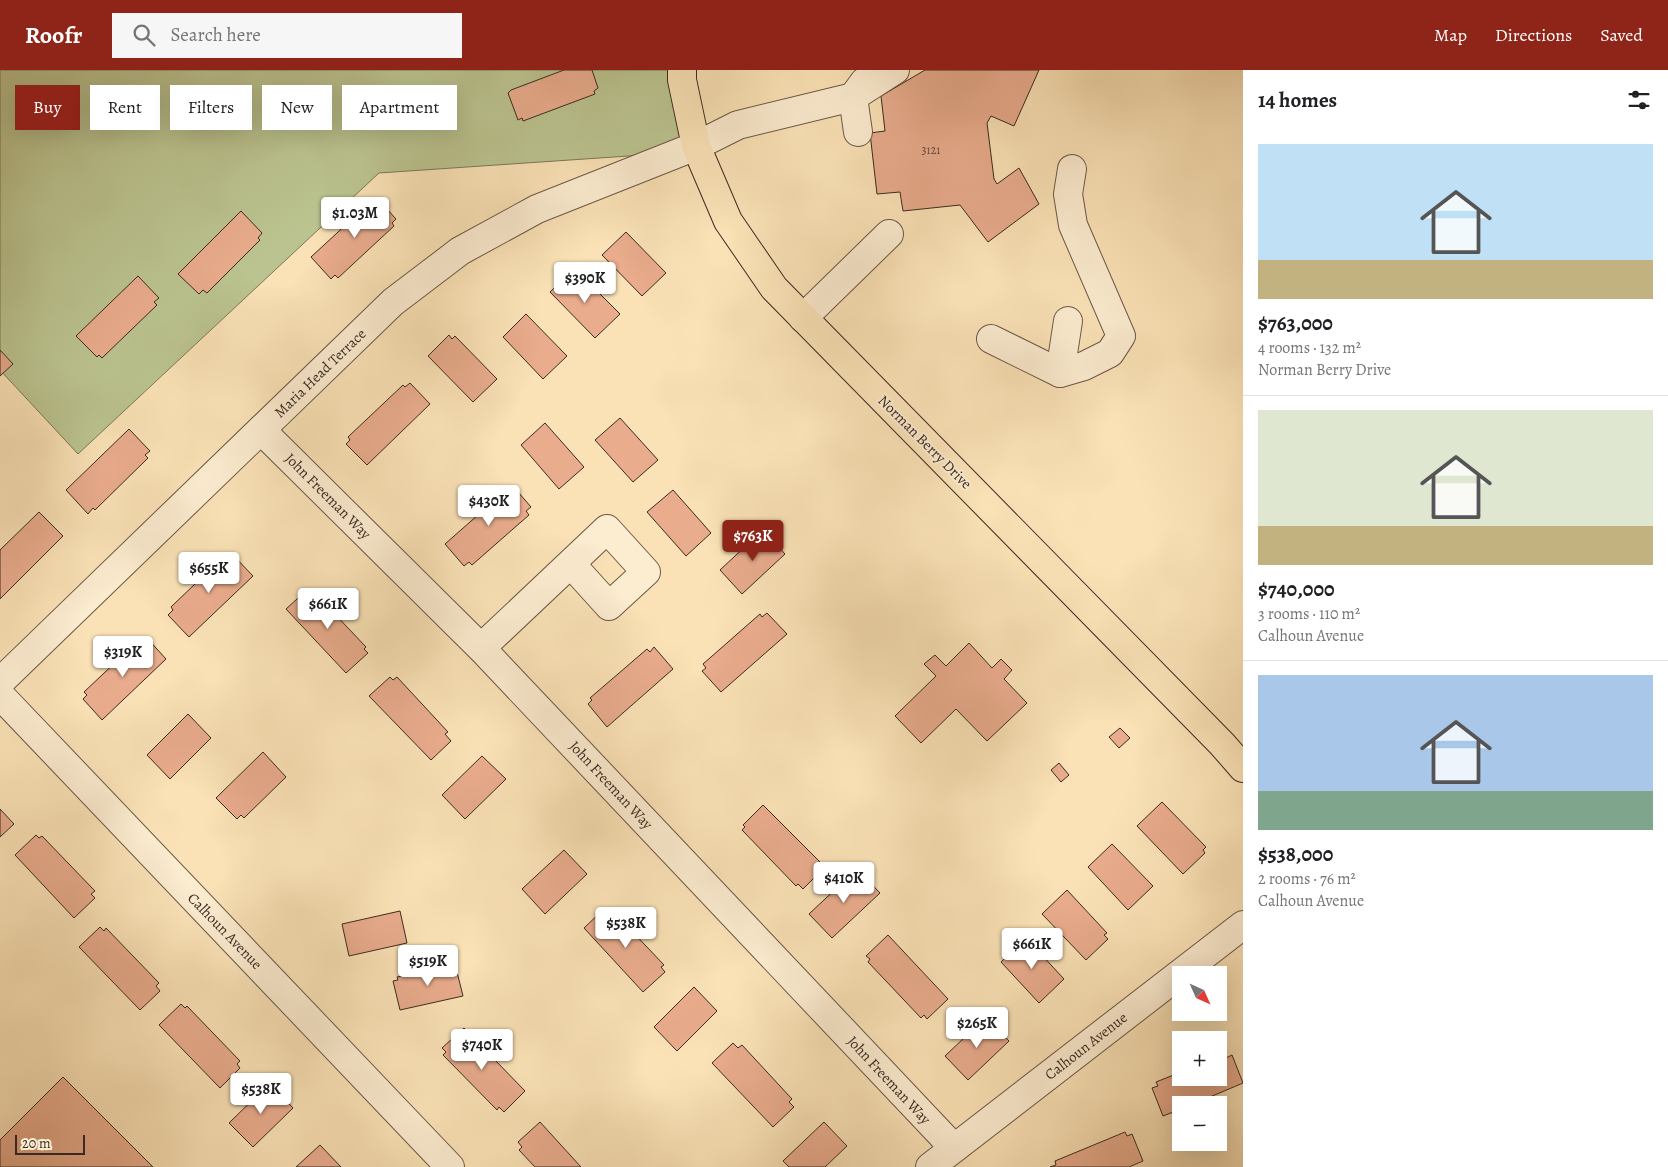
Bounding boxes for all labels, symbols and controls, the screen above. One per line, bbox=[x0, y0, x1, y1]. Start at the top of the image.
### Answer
search box bbox=[112, 13, 462, 58]
text: Roofr bbox=[25, 19, 82, 51]
icon: search bbox=[130, 21, 158, 49]
text: Search here bbox=[170, 22, 261, 48]
text: Map bbox=[1434, 23, 1467, 47]
text: Directions bbox=[1495, 23, 1572, 47]
text: Saved bbox=[1600, 23, 1643, 47]
chip: Buy bbox=[15, 85, 80, 130]
chip: Rent bbox=[90, 85, 160, 130]
chip: Filters bbox=[170, 85, 252, 130]
chip: New bbox=[262, 85, 332, 130]
chip: Apartment bbox=[342, 85, 457, 130]
text: 14 homes bbox=[1258, 86, 1337, 114]
icon: filters bbox=[1625, 86, 1653, 114]
house number: 3121 bbox=[922, 142, 940, 158]
icon: home bbox=[1411, 177, 1501, 267]
pin: $1.03M bbox=[314, 196, 396, 239]
text: $1.03M bbox=[332, 202, 378, 224]
pin: $390K bbox=[550, 262, 620, 304]
text: $390K bbox=[565, 267, 605, 289]
text: $763,000 bbox=[1258, 309, 1333, 337]
street label: Maria Head Terrace bbox=[270, 324, 370, 422]
text: 4 rooms · 132 m² bbox=[1258, 337, 1361, 359]
text: Norman Berry Drive bbox=[1258, 359, 1391, 381]
street label: Norman Berry Drive bbox=[874, 391, 976, 493]
icon: home bbox=[1411, 442, 1501, 532]
street label: John Freeman Way bbox=[281, 449, 376, 544]
pin: $430K bbox=[454, 484, 524, 527]
text: $430K bbox=[469, 490, 509, 512]
pin: $763K bbox=[718, 520, 788, 562]
text: $763K bbox=[733, 525, 773, 547]
pin: $655K bbox=[174, 552, 244, 594]
text: $655K bbox=[189, 557, 229, 579]
text: $740,000 bbox=[1258, 575, 1335, 603]
pin: $661K bbox=[293, 588, 363, 630]
text: $661K bbox=[309, 593, 347, 615]
text: 3 rooms · 110 m² bbox=[1258, 603, 1360, 625]
text: Calhoun Avenue bbox=[1258, 625, 1364, 647]
pin: $319K bbox=[88, 636, 158, 678]
text: $319K bbox=[104, 641, 142, 663]
icon: home bbox=[1411, 707, 1501, 797]
street label: John Freeman Way bbox=[565, 736, 657, 834]
text: $538,000 bbox=[1258, 840, 1333, 868]
pin: $410K bbox=[809, 862, 879, 904]
text: $410K bbox=[824, 867, 864, 889]
text: 2 rooms · 76 m² bbox=[1258, 868, 1356, 890]
street label: Calhoun Avenue bbox=[183, 888, 267, 974]
text: Calhoun Avenue bbox=[1258, 890, 1364, 912]
pin: $538K bbox=[591, 906, 661, 949]
text: $538K bbox=[606, 912, 646, 934]
pin: $661K bbox=[997, 928, 1067, 970]
text: $661K bbox=[1013, 933, 1051, 955]
pin: $519K bbox=[393, 944, 463, 987]
text: $519K bbox=[409, 950, 447, 972]
north arrow bbox=[1172, 966, 1228, 1021]
map controls bbox=[1172, 966, 1227, 1151]
pin: $265K bbox=[942, 1006, 1012, 1049]
street label: Calhoun Avenue bbox=[1041, 1007, 1132, 1085]
text: $265K bbox=[957, 1012, 997, 1034]
pin: $740K bbox=[447, 1028, 517, 1071]
street label: John Freeman Way bbox=[843, 1031, 935, 1129]
button: + bbox=[1172, 1031, 1227, 1086]
text: $740K bbox=[462, 1034, 502, 1056]
pin: $538K bbox=[226, 1072, 296, 1115]
text: $538K bbox=[241, 1078, 281, 1100]
button: − bbox=[1172, 1096, 1227, 1151]
scale bar bbox=[15, 1132, 85, 1155]
text: 20 m bbox=[22, 1134, 51, 1153]

